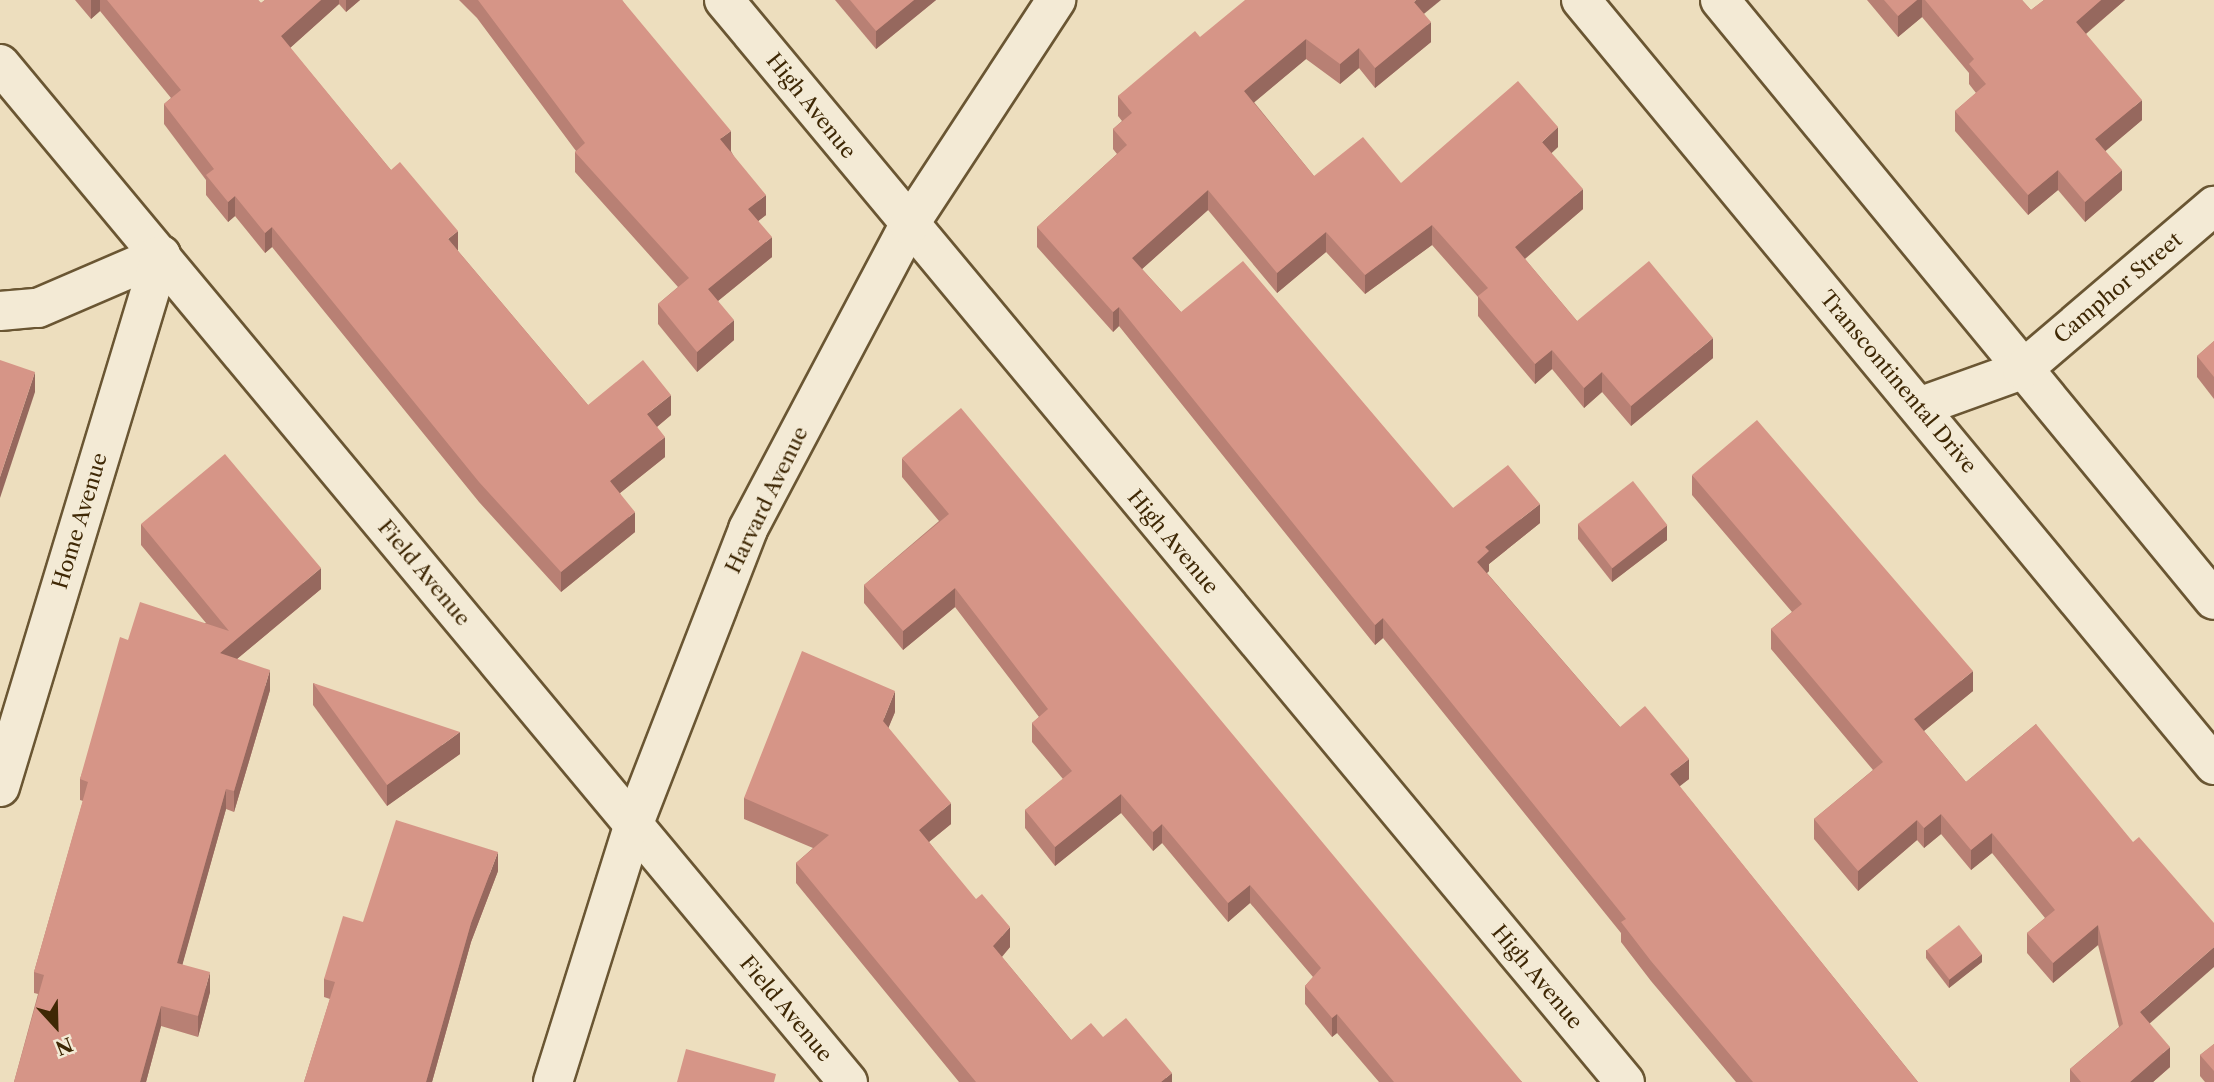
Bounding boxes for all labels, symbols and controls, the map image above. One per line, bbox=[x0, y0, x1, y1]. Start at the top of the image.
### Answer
street label: High Avenue bbox=[761, 48, 861, 164]
street label: Camphor Street bbox=[2049, 227, 2187, 349]
street label: Transcontinental Drive bbox=[1814, 286, 1982, 478]
street label: Harvard Avenue bbox=[720, 422, 814, 578]
street label: Home Avenue bbox=[47, 449, 113, 593]
street label: High Avenue bbox=[1122, 485, 1224, 599]
street label: Field Avenue bbox=[372, 515, 476, 631]
street label: High Avenue bbox=[1486, 920, 1588, 1034]
street label: Field Avenue bbox=[734, 951, 838, 1067]
north arrow bbox=[21, 991, 91, 1061]
text: N bbox=[52, 1032, 76, 1060]

